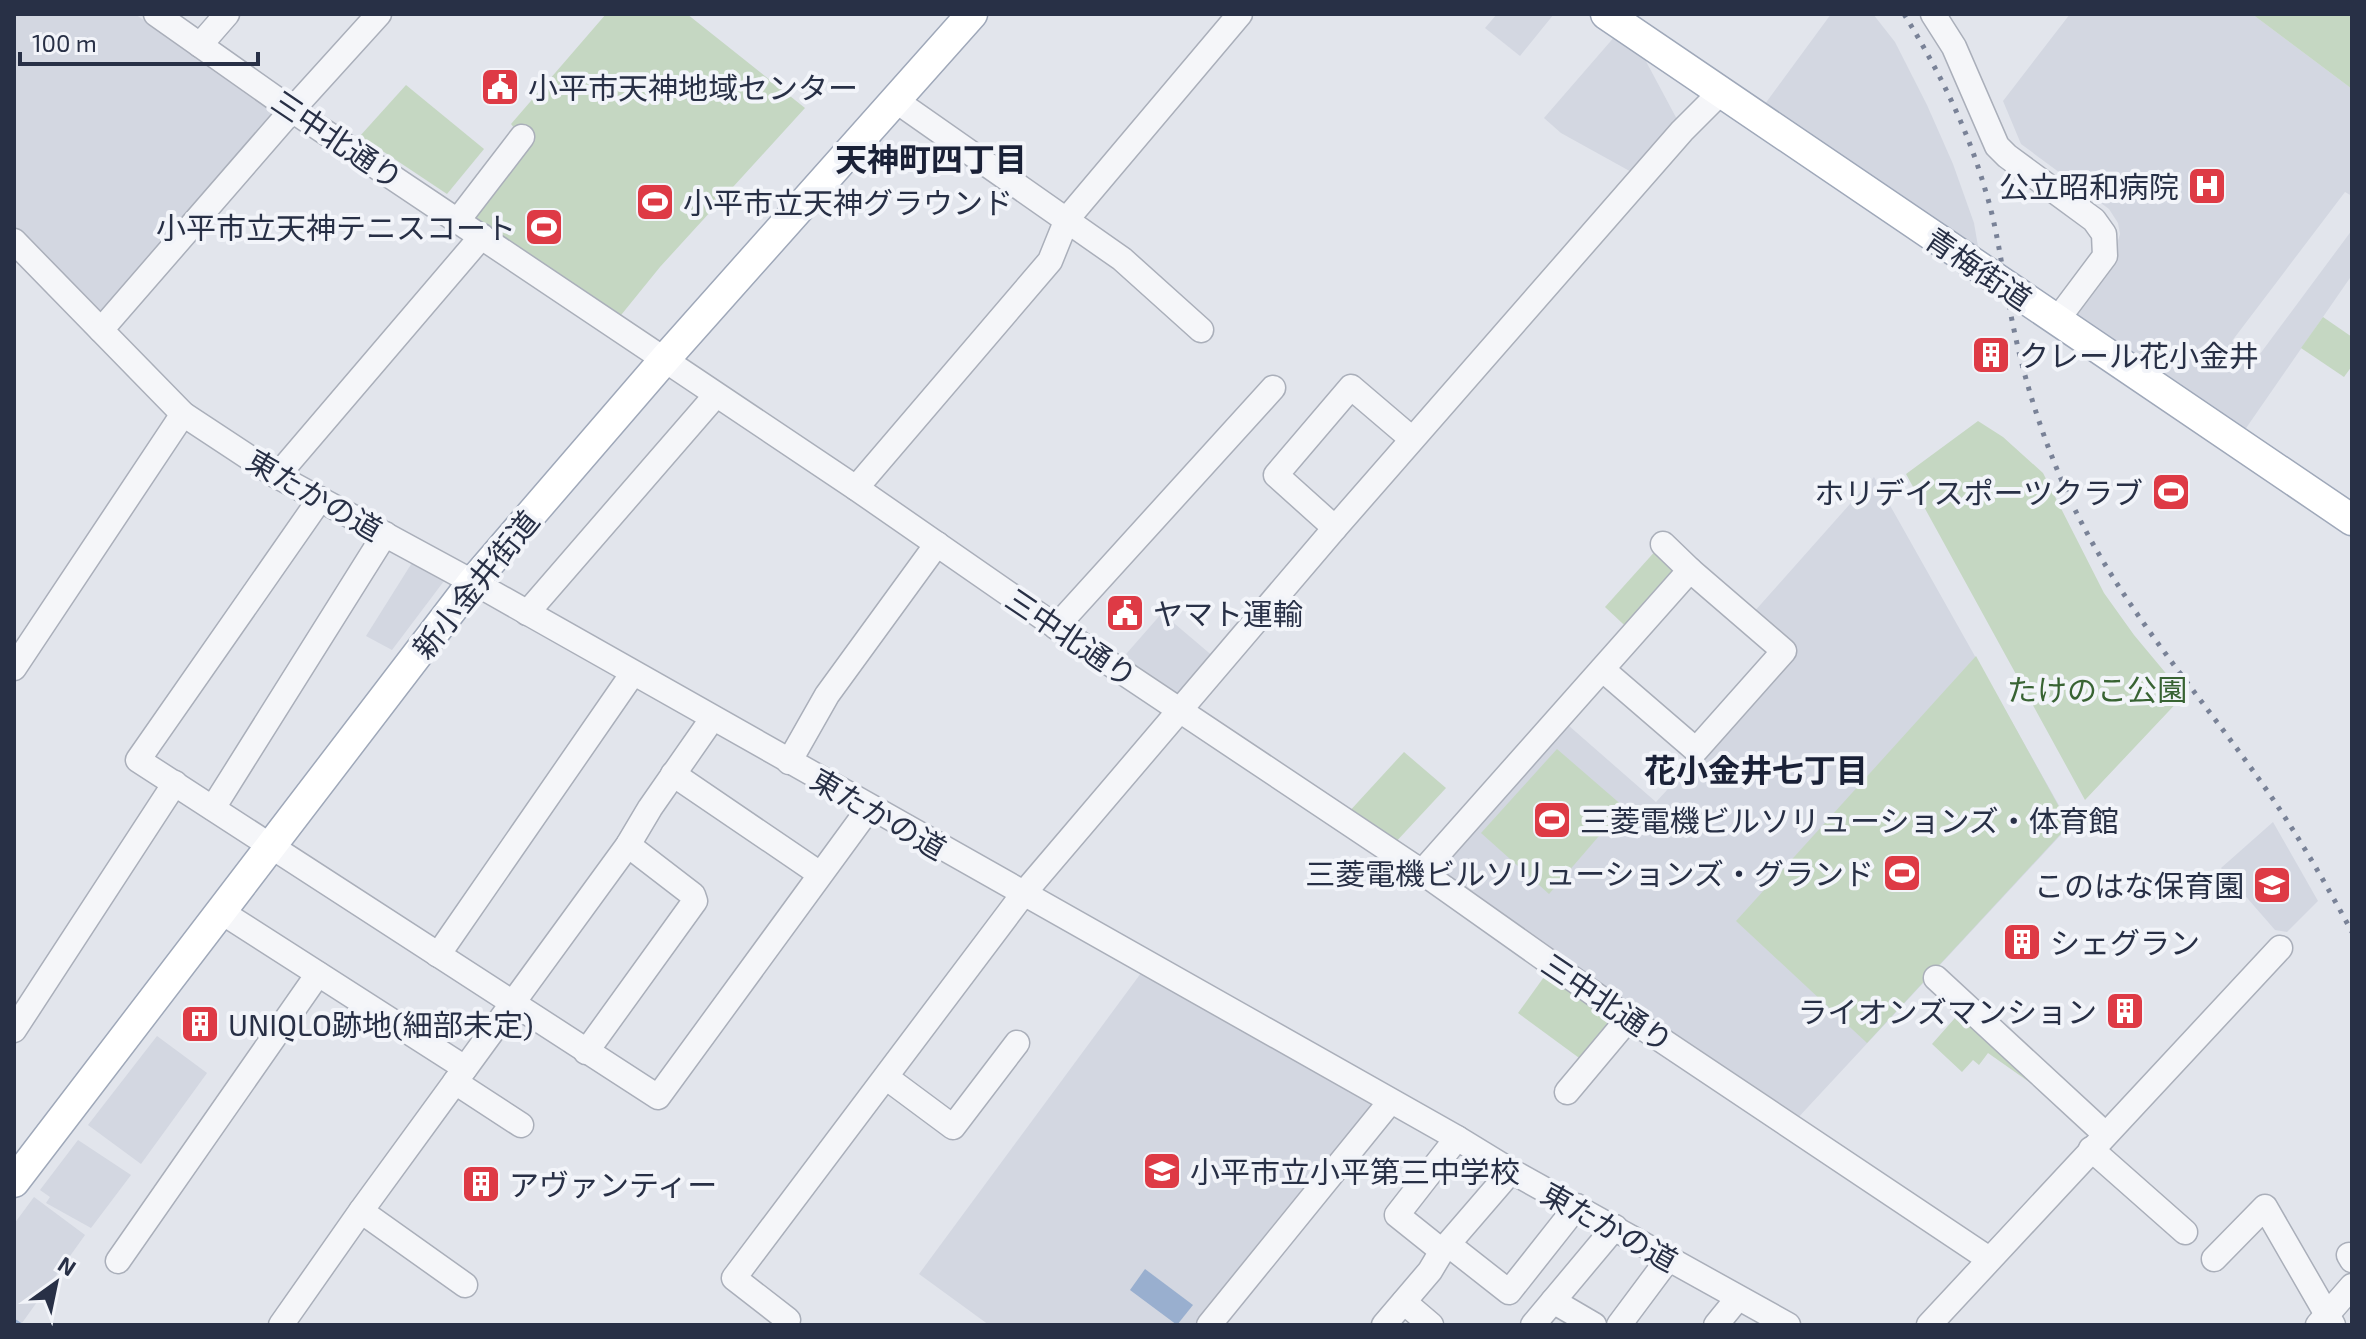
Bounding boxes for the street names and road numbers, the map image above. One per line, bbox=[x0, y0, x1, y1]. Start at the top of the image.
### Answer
street label: 三中北通り bbox=[266, 82, 410, 196]
street label: 青梅街道 bbox=[1919, 220, 2039, 316]
street label: 東たかの道 bbox=[241, 441, 389, 547]
street label: 新小金井街道 bbox=[404, 503, 546, 665]
street label: 三中北通り bbox=[1000, 580, 1144, 694]
street label: 東たかの道 bbox=[805, 760, 953, 866]
street label: 三中北通り bbox=[1536, 945, 1680, 1059]
street label: 東たかの道 bbox=[1536, 1174, 1684, 1278]

